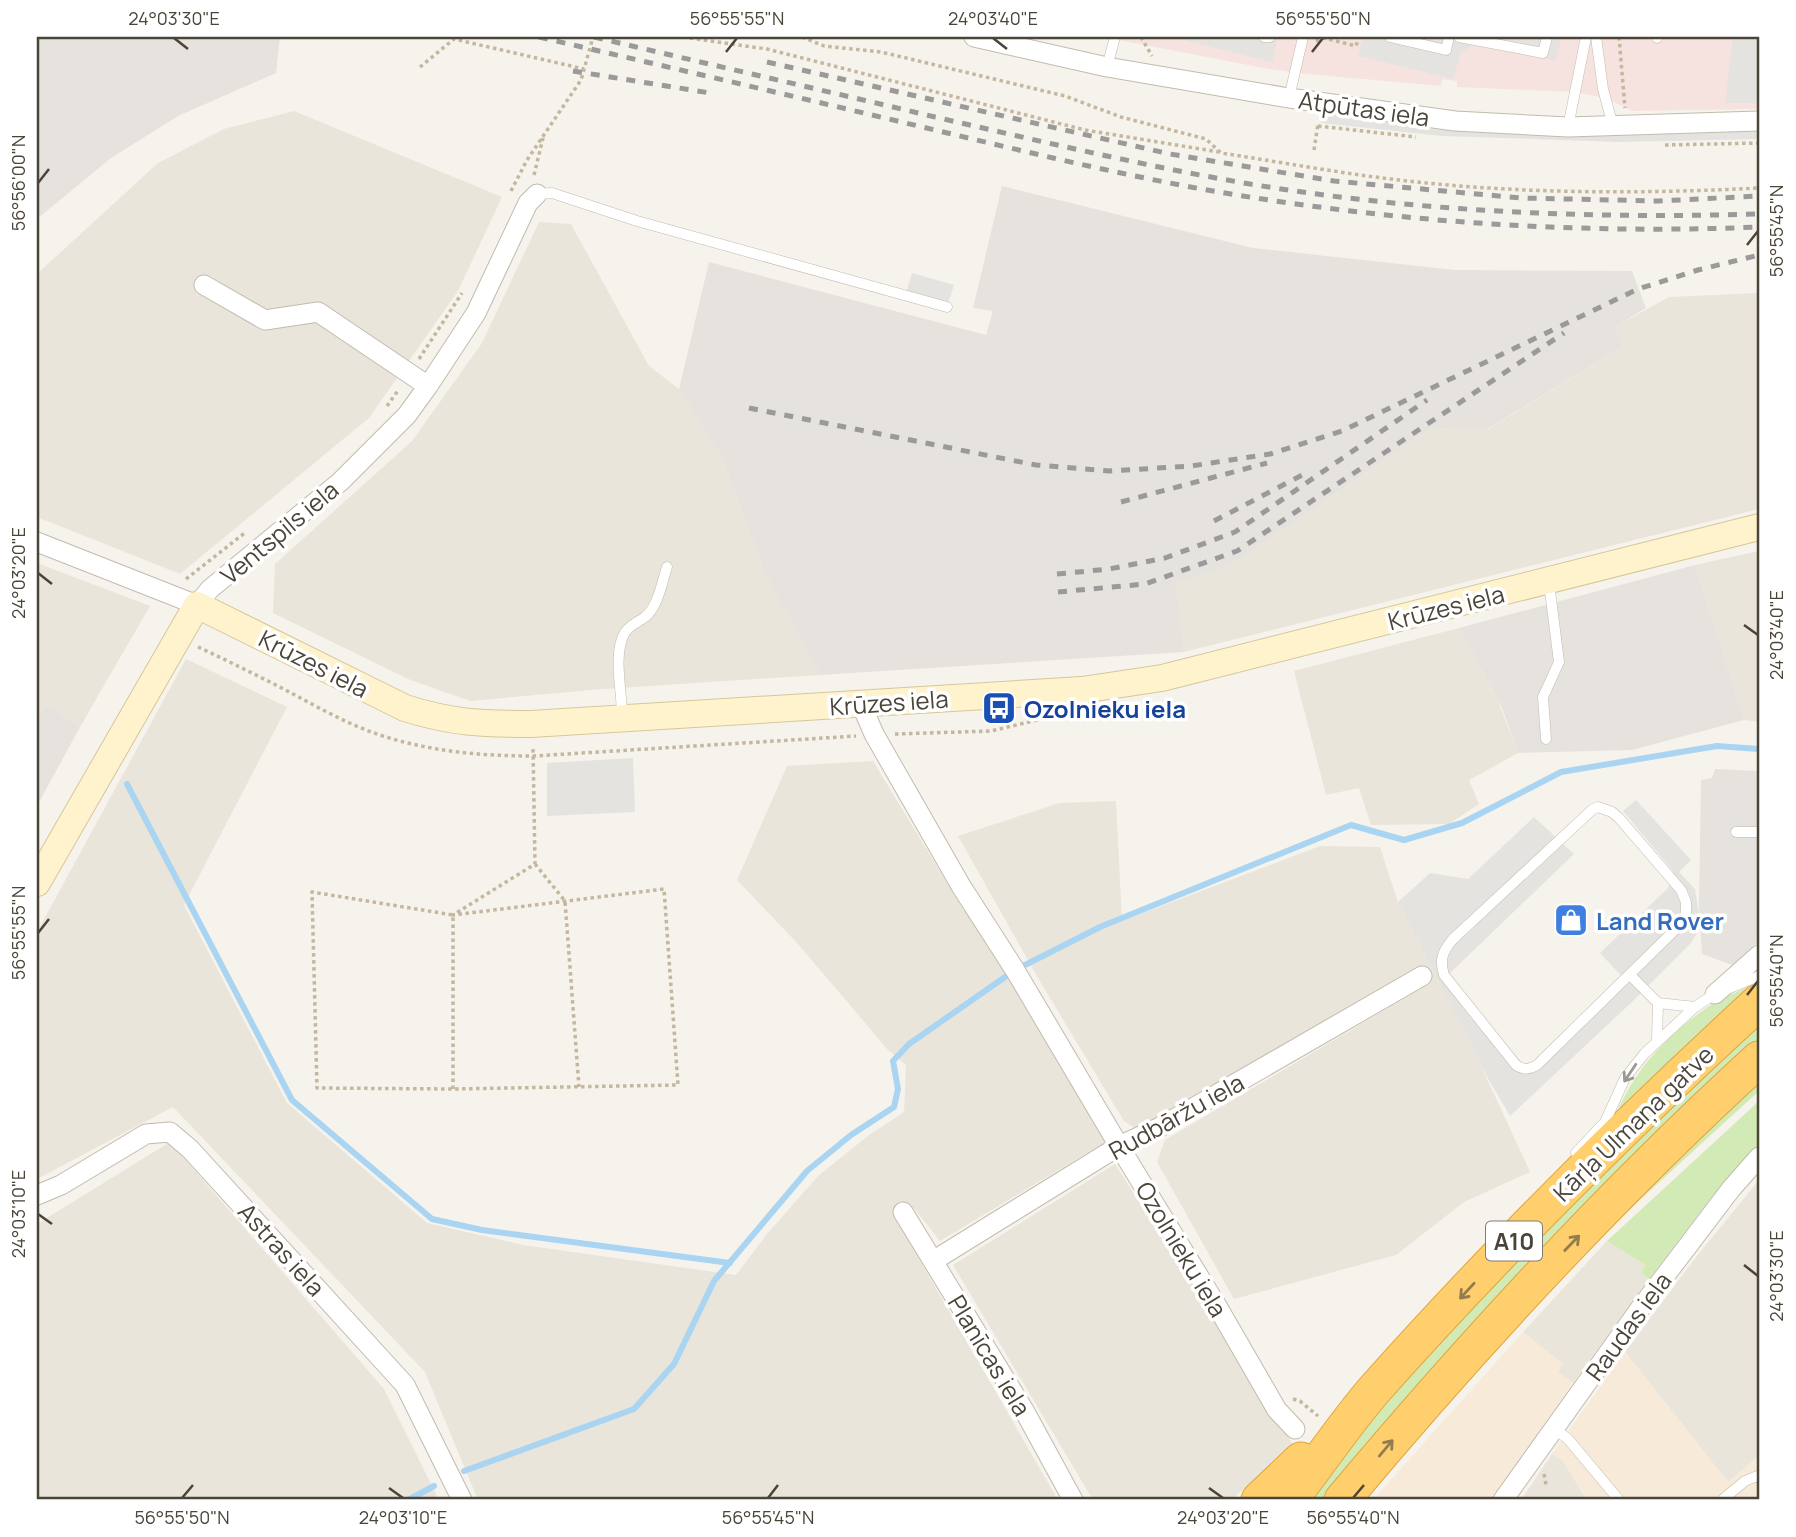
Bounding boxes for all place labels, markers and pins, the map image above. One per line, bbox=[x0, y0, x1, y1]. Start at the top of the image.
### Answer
bus stop icon: Ozolnieku iela bbox=[980, 689, 1018, 727]
place label: Ozolnieku iela bbox=[1024, 692, 1186, 725]
shop icon: Land Rover bbox=[1552, 901, 1590, 939]
place label: Land Rover bbox=[1596, 904, 1724, 937]

